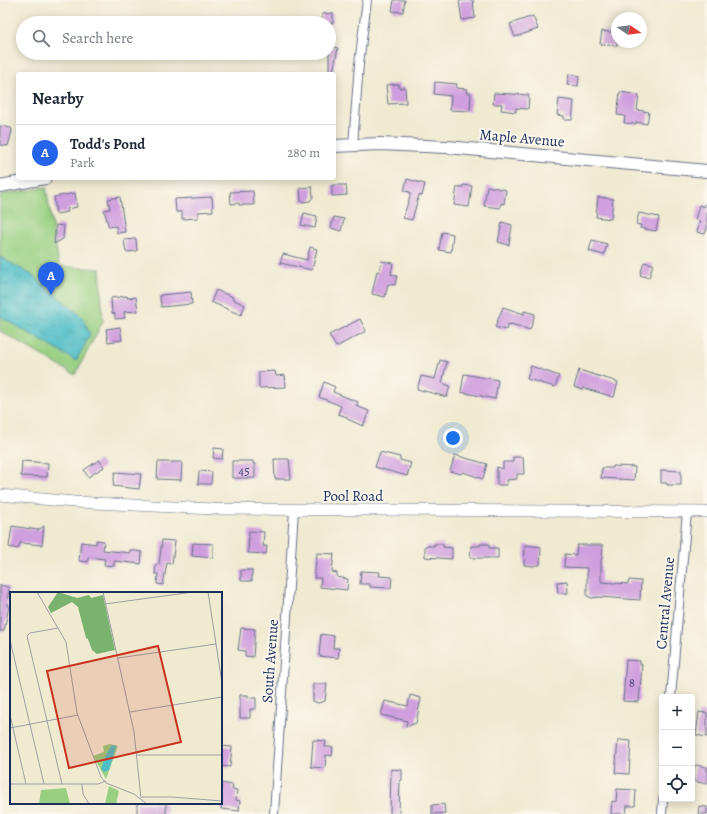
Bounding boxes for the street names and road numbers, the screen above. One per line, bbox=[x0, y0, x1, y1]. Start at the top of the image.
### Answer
street label: Maple Avenue bbox=[479, 124, 566, 152]
street label: Pool Road bbox=[323, 486, 384, 506]
street label: Central Avenue bbox=[651, 556, 679, 650]
street label: South Avenue bbox=[257, 618, 283, 704]

